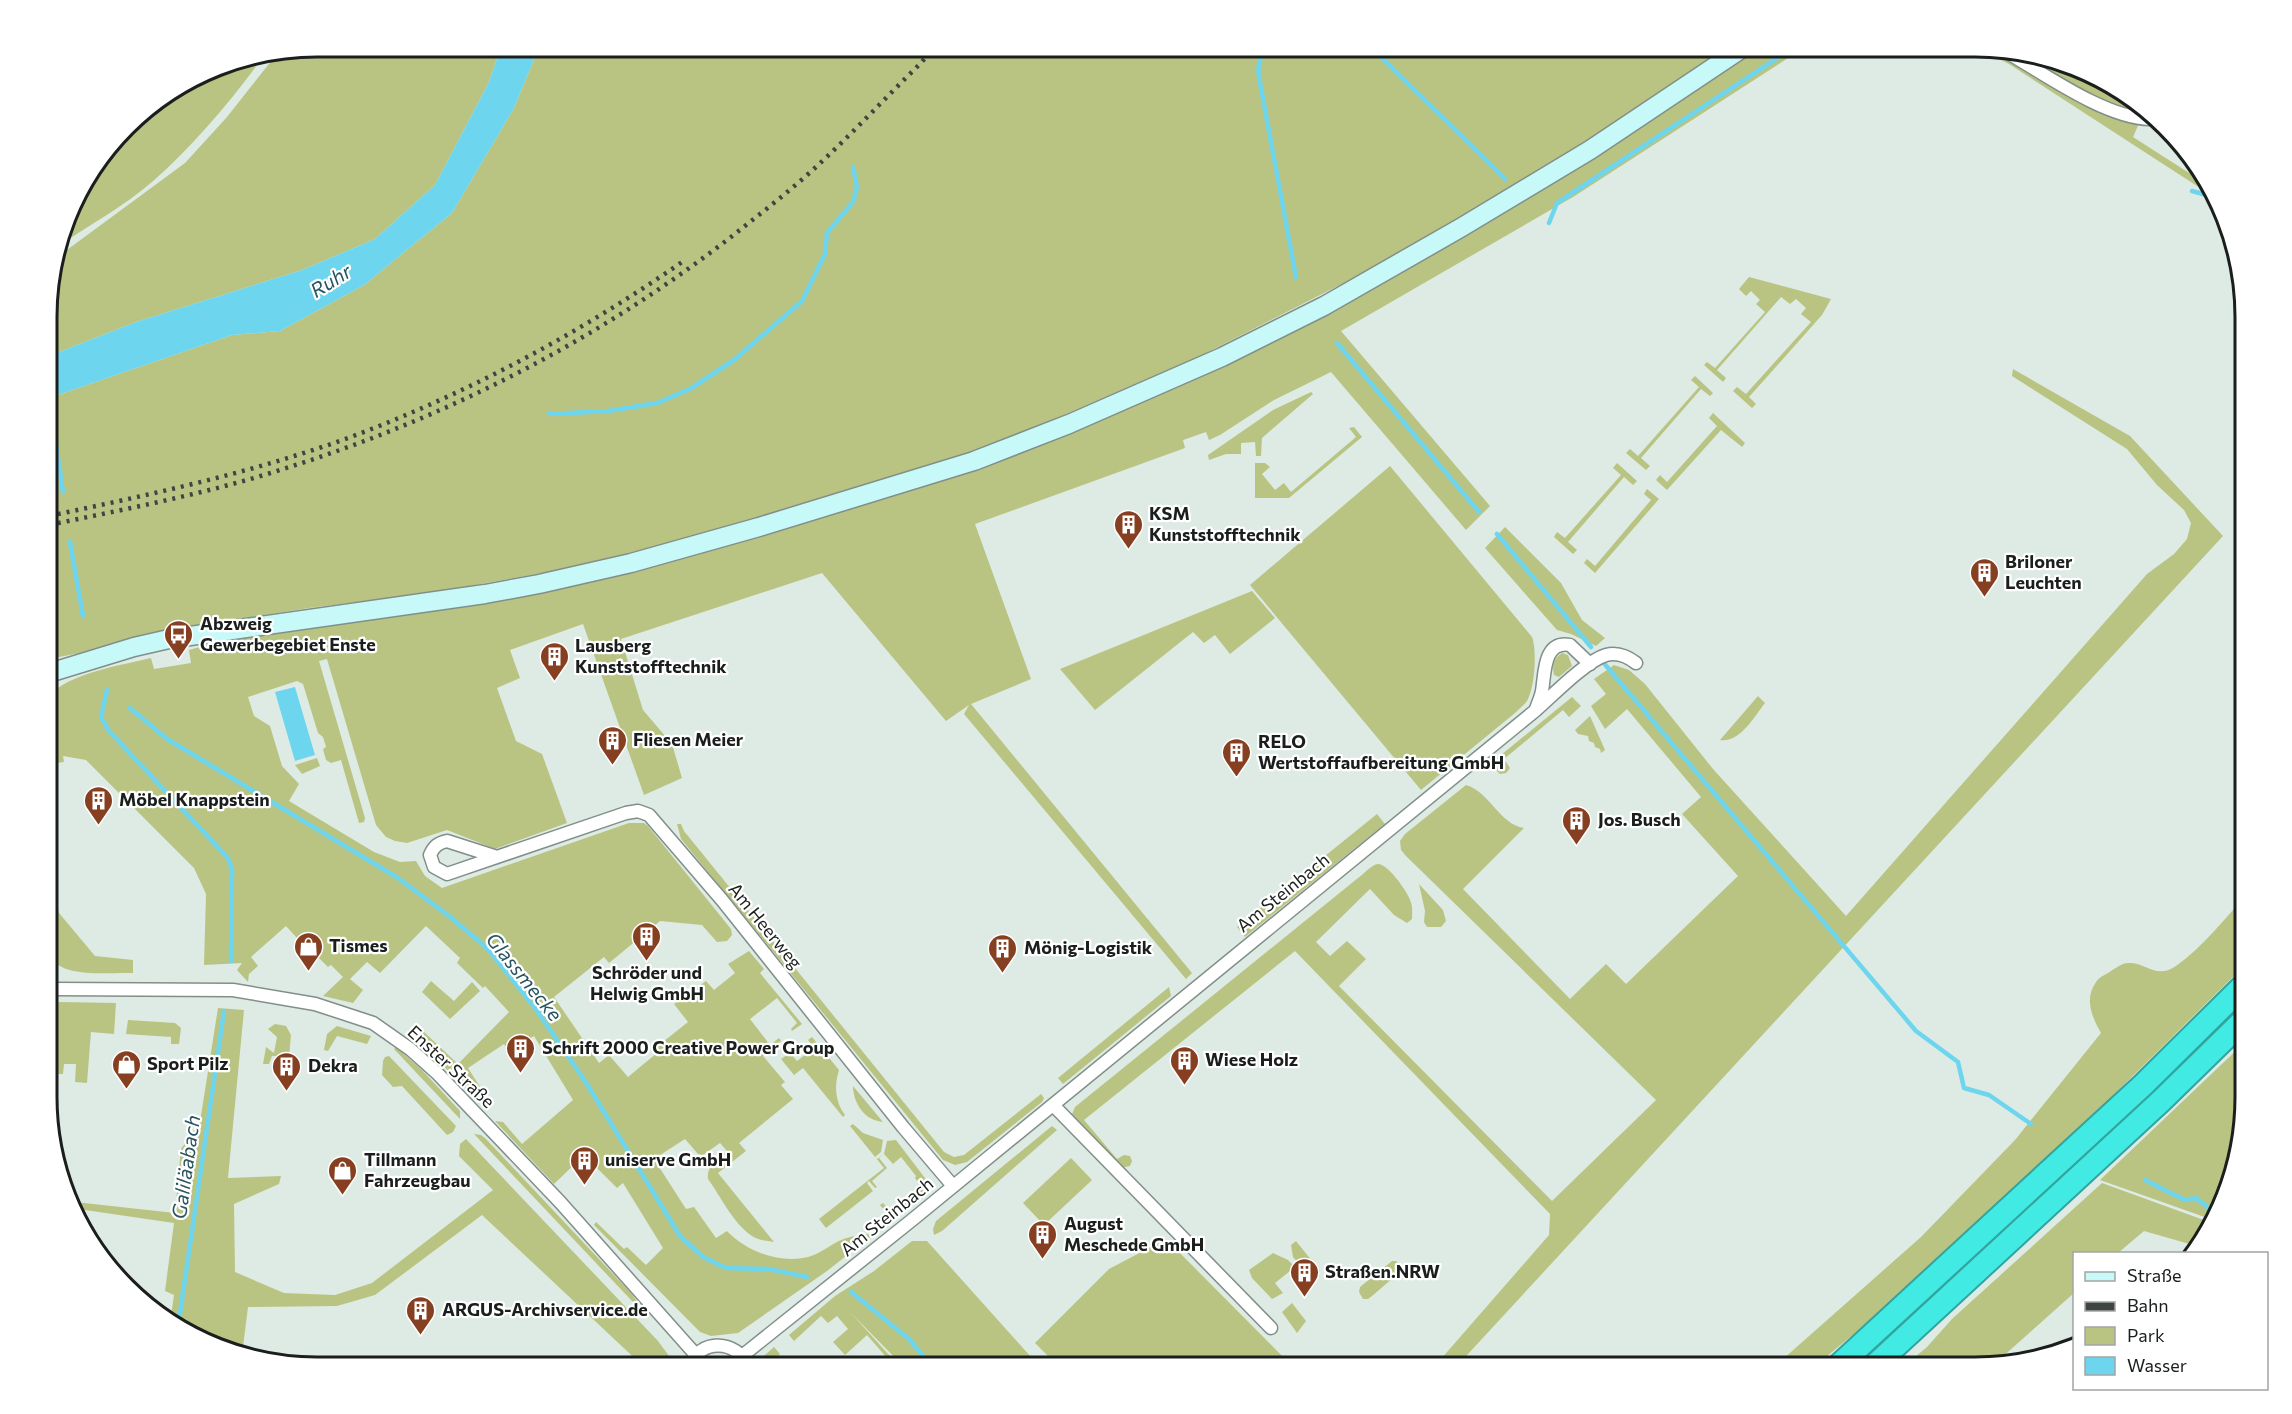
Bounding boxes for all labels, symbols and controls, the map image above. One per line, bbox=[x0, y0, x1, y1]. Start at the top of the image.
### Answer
water label: Ruhr bbox=[305, 258, 356, 302]
place label: KSM Kunststofftechnik bbox=[1149, 502, 1301, 545]
building icon: KSM Kunststofftechnik bbox=[1112, 508, 1144, 550]
place label: Briloner Leuchten bbox=[2005, 550, 2082, 593]
building icon: Briloner Leuchten bbox=[1968, 556, 2000, 598]
place label: Abzweig Gewerbegebiet Enste bbox=[200, 612, 376, 655]
bus stop icon: Abzweig Gewerbegebiet Enste bbox=[163, 618, 195, 660]
place label: Lausberg Kunststofftechnik bbox=[575, 634, 727, 677]
building icon: Lausberg Kunststofftechnik bbox=[538, 640, 570, 682]
building icon: Fliesen Meier bbox=[596, 724, 628, 766]
place label: Fliesen Meier bbox=[633, 728, 744, 750]
place label: RELO Wertstoffaufbereitung GmbH bbox=[1258, 730, 1504, 773]
building icon: RELO Wertstoffaufbereitung GmbH bbox=[1221, 736, 1253, 778]
building icon: Möbel Knappstein bbox=[82, 784, 114, 826]
place label: Möbel Knappstein bbox=[119, 788, 270, 810]
building icon: Jos. Busch bbox=[1561, 804, 1593, 846]
place label: Jos. Busch bbox=[1598, 808, 1681, 830]
street label: Am Steinbach bbox=[1232, 848, 1333, 936]
street label: Am Heerweg bbox=[724, 878, 807, 973]
building icon: Schröder und Helwig GmbH bbox=[631, 920, 663, 962]
water label: Glassmecke bbox=[482, 927, 568, 1026]
shop icon: Tismes bbox=[292, 930, 324, 972]
building icon: Mönig-Logistik bbox=[987, 932, 1019, 974]
place label: Tismes bbox=[329, 934, 388, 956]
place label: Mönig-Logistik bbox=[1024, 936, 1153, 958]
place label: Schröder und Helwig GmbH bbox=[590, 961, 704, 1004]
street label: Enster Straße bbox=[404, 1020, 500, 1112]
building icon: Schrift 2000 Creative Power Group bbox=[505, 1032, 537, 1074]
place label: Schrift 2000 Creative Power Group bbox=[542, 1036, 835, 1058]
building icon: Wiese Holz bbox=[1168, 1044, 1200, 1086]
shop icon: Sport Pilz bbox=[110, 1048, 142, 1090]
place label: Wiese Holz bbox=[1205, 1048, 1298, 1070]
building icon: Dekra bbox=[271, 1050, 303, 1092]
place label: Sport Pilz bbox=[147, 1052, 229, 1074]
place label: Dekra bbox=[308, 1054, 358, 1076]
water label: Galiläabach bbox=[166, 1113, 204, 1220]
building icon: uniserve GmbH bbox=[568, 1144, 600, 1186]
place label: Tillmann Fahrzeugbau bbox=[364, 1148, 471, 1191]
place label: uniserve GmbH bbox=[605, 1148, 731, 1170]
shop icon: Tillmann Fahrzeugbau bbox=[327, 1154, 359, 1196]
street label: Am Steinbach bbox=[836, 1172, 937, 1260]
place label: August Meschede GmbH bbox=[1064, 1212, 1204, 1255]
building icon: August Meschede GmbH bbox=[1027, 1218, 1059, 1260]
legend bbox=[2073, 1252, 2268, 1390]
building icon: Straßen.NRW bbox=[1288, 1256, 1320, 1298]
place label: Straßen.NRW bbox=[1325, 1260, 1440, 1282]
text: Straße bbox=[2127, 1264, 2182, 1286]
building icon: ARGUS-Archivservice.de bbox=[405, 1294, 437, 1336]
text: Bahn bbox=[2127, 1294, 2169, 1316]
place label: ARGUS-Archivservice.de bbox=[442, 1298, 648, 1320]
text: Park bbox=[2127, 1324, 2165, 1346]
text: Wasser bbox=[2127, 1354, 2187, 1376]

